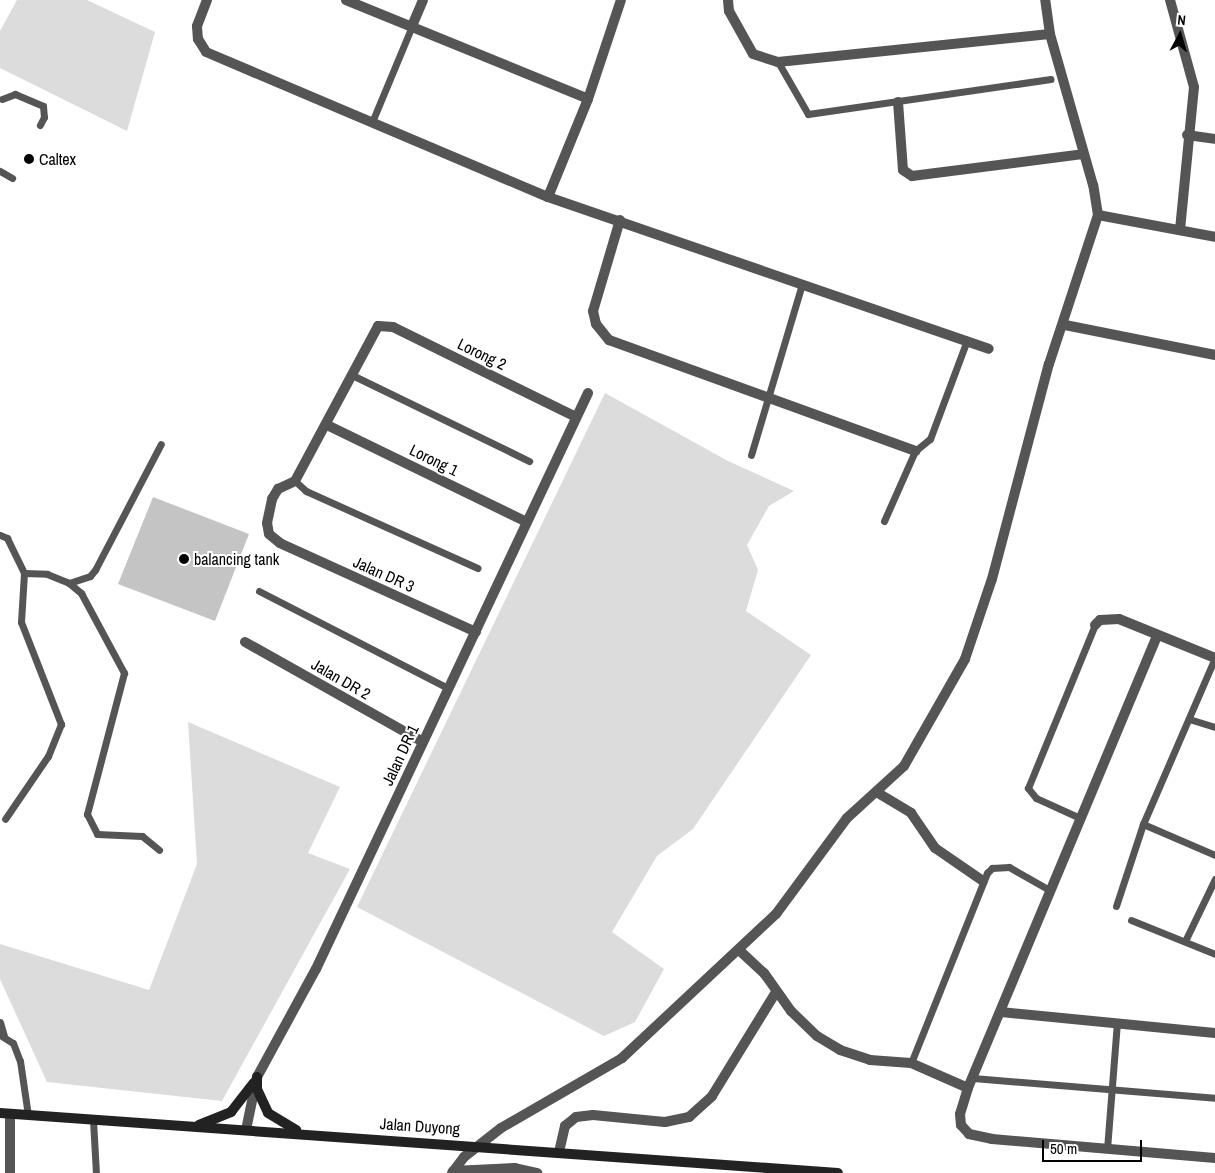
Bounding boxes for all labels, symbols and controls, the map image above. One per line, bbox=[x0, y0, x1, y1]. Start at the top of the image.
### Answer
north arrow bbox=[1155, 10, 1205, 60]
text: N bbox=[1176, 11, 1187, 29]
place label: Caltex bbox=[39, 149, 76, 169]
marker: Caltex bbox=[23, 153, 35, 165]
street label: Lorong 2 bbox=[455, 334, 509, 374]
street label: Lorong 1 bbox=[407, 440, 461, 480]
place label: balancing tank bbox=[194, 549, 279, 569]
street label: Jalan DR 3 bbox=[350, 552, 418, 596]
marker: balancing tank bbox=[178, 553, 190, 565]
street label: Jalan DR 2 bbox=[308, 654, 374, 704]
street label: Jalan DR 1 bbox=[378, 722, 422, 788]
street label: Jalan Duyong bbox=[379, 1114, 461, 1138]
scale bar bbox=[1045, 1130, 1145, 1162]
text: 50 m bbox=[1050, 1138, 1077, 1159]

